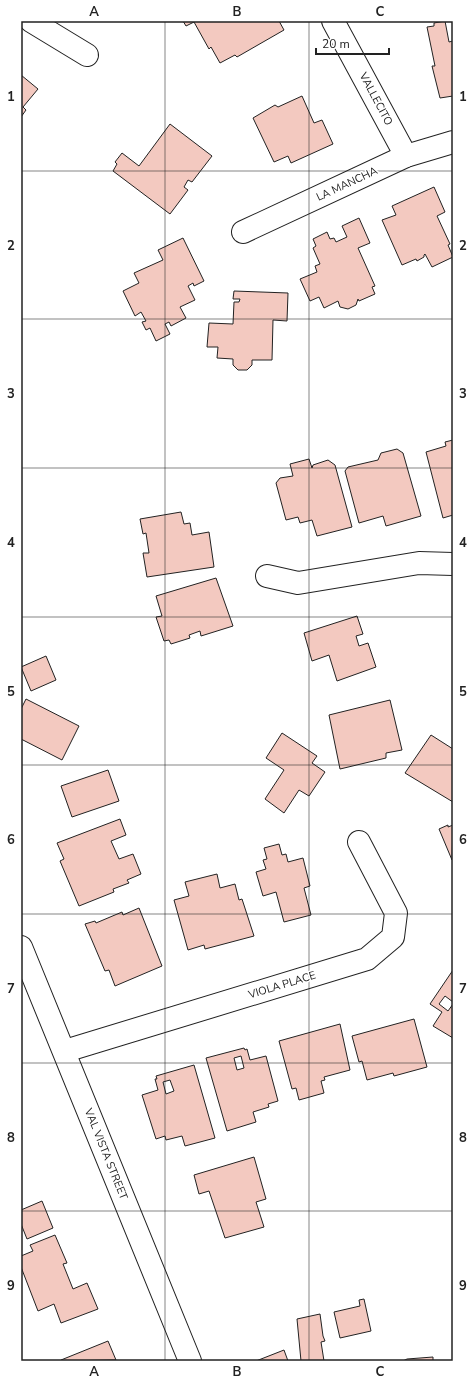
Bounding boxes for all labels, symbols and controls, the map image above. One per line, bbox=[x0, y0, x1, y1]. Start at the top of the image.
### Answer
text: A bbox=[89, 3, 99, 21]
text: B bbox=[233, 3, 242, 21]
text: C bbox=[376, 3, 385, 21]
scale bar bbox=[316, 30, 389, 56]
text: 20 m bbox=[322, 36, 350, 52]
street label: VALLECITO bbox=[355, 69, 396, 128]
text: 1 bbox=[7, 88, 15, 106]
text: 1 bbox=[459, 88, 467, 106]
street label: LA MANCHA bbox=[314, 163, 380, 205]
text: 2 bbox=[7, 237, 15, 255]
text: 2 bbox=[459, 237, 467, 255]
text: 3 bbox=[7, 385, 15, 403]
text: 3 bbox=[459, 385, 467, 403]
text: 4 bbox=[7, 534, 15, 552]
text: 4 bbox=[459, 534, 467, 552]
text: 5 bbox=[7, 683, 15, 701]
text: 5 bbox=[459, 683, 467, 701]
text: 6 bbox=[7, 831, 15, 849]
text: 6 bbox=[459, 831, 467, 849]
street label: VIOLA PLACE bbox=[245, 968, 318, 1003]
text: 7 bbox=[7, 980, 15, 998]
text: 7 bbox=[459, 980, 467, 998]
street label: VAL VISTA STREET bbox=[80, 1105, 131, 1202]
text: 8 bbox=[7, 1129, 15, 1147]
text: 8 bbox=[459, 1129, 467, 1147]
text: 9 bbox=[7, 1277, 15, 1295]
text: 9 bbox=[459, 1277, 467, 1295]
text: A bbox=[89, 1363, 99, 1381]
text: B bbox=[233, 1363, 242, 1381]
text: C bbox=[376, 1363, 385, 1381]

